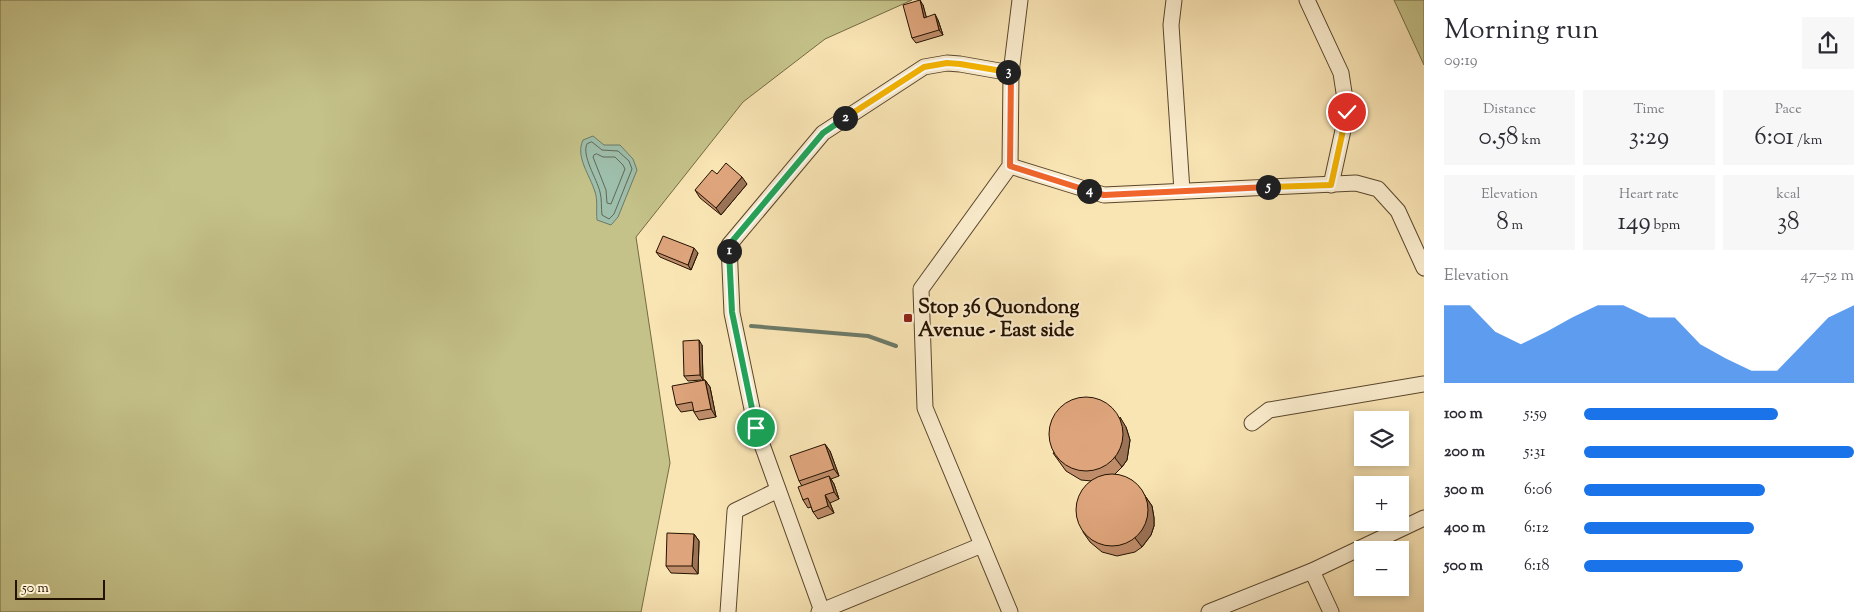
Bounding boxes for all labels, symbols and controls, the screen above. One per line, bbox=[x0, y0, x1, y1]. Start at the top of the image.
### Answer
text: Morning run bbox=[1444, 11, 1599, 51]
button: share bbox=[1802, 17, 1854, 69]
text: 09:19 bbox=[1444, 50, 1477, 73]
pin: 3 bbox=[996, 60, 1020, 84]
text: 3 bbox=[1006, 62, 1011, 82]
pin bbox=[1326, 91, 1368, 133]
icon: check bbox=[1333, 98, 1361, 126]
text: Distance bbox=[1483, 100, 1536, 120]
text: Time bbox=[1633, 100, 1665, 120]
text: Pace bbox=[1775, 100, 1802, 120]
pin: 2 bbox=[832, 106, 858, 130]
text: 2 bbox=[842, 108, 849, 128]
text: 0.58 bbox=[1479, 120, 1519, 156]
text: 3:29 bbox=[1629, 120, 1669, 156]
text: 6:01 bbox=[1754, 120, 1794, 156]
text: km bbox=[1519, 131, 1541, 151]
text: /km bbox=[1794, 131, 1822, 151]
pin: 5 bbox=[1256, 174, 1280, 200]
text: 5 bbox=[1266, 177, 1271, 197]
pin: 4 bbox=[1076, 178, 1102, 204]
text: 4 bbox=[1086, 181, 1093, 201]
text: Elevation bbox=[1481, 185, 1538, 205]
text: Heart rate bbox=[1619, 185, 1679, 205]
text: kcal bbox=[1776, 185, 1800, 205]
text: 8 bbox=[1496, 205, 1509, 241]
text: 149 bbox=[1618, 205, 1651, 241]
text: 38 bbox=[1777, 205, 1800, 241]
text: m bbox=[1509, 216, 1523, 236]
text: bpm bbox=[1651, 216, 1680, 236]
pin: 1 bbox=[716, 238, 742, 264]
text: 1 bbox=[727, 241, 732, 261]
text: Elevation bbox=[1444, 265, 1509, 288]
text: 47–52 m bbox=[1801, 265, 1854, 288]
place label: Stop 36 Quondong Avenue - East side bbox=[918, 294, 1079, 346]
marker: Stop 36 Quondong Avenue - East side bbox=[902, 312, 914, 324]
text: 100 m bbox=[1444, 403, 1483, 426]
text: 5:59 bbox=[1524, 403, 1547, 426]
pin bbox=[735, 407, 777, 449]
map controls bbox=[1354, 411, 1409, 596]
button: layers bbox=[1354, 411, 1409, 466]
icon: arrive bbox=[742, 414, 770, 442]
text: 200 m bbox=[1444, 441, 1485, 464]
text: 5:31 bbox=[1524, 441, 1546, 464]
button: + bbox=[1354, 476, 1409, 531]
text: 300 m bbox=[1444, 479, 1484, 502]
text: 6:06 bbox=[1524, 479, 1552, 502]
text: 400 m bbox=[1444, 517, 1486, 540]
text: 6:12 bbox=[1524, 517, 1549, 540]
button: − bbox=[1354, 541, 1409, 596]
text: 500 m bbox=[1444, 555, 1483, 578]
text: 6:18 bbox=[1524, 555, 1549, 578]
scale bar bbox=[15, 577, 105, 600]
text: 50 m bbox=[22, 579, 49, 599]

